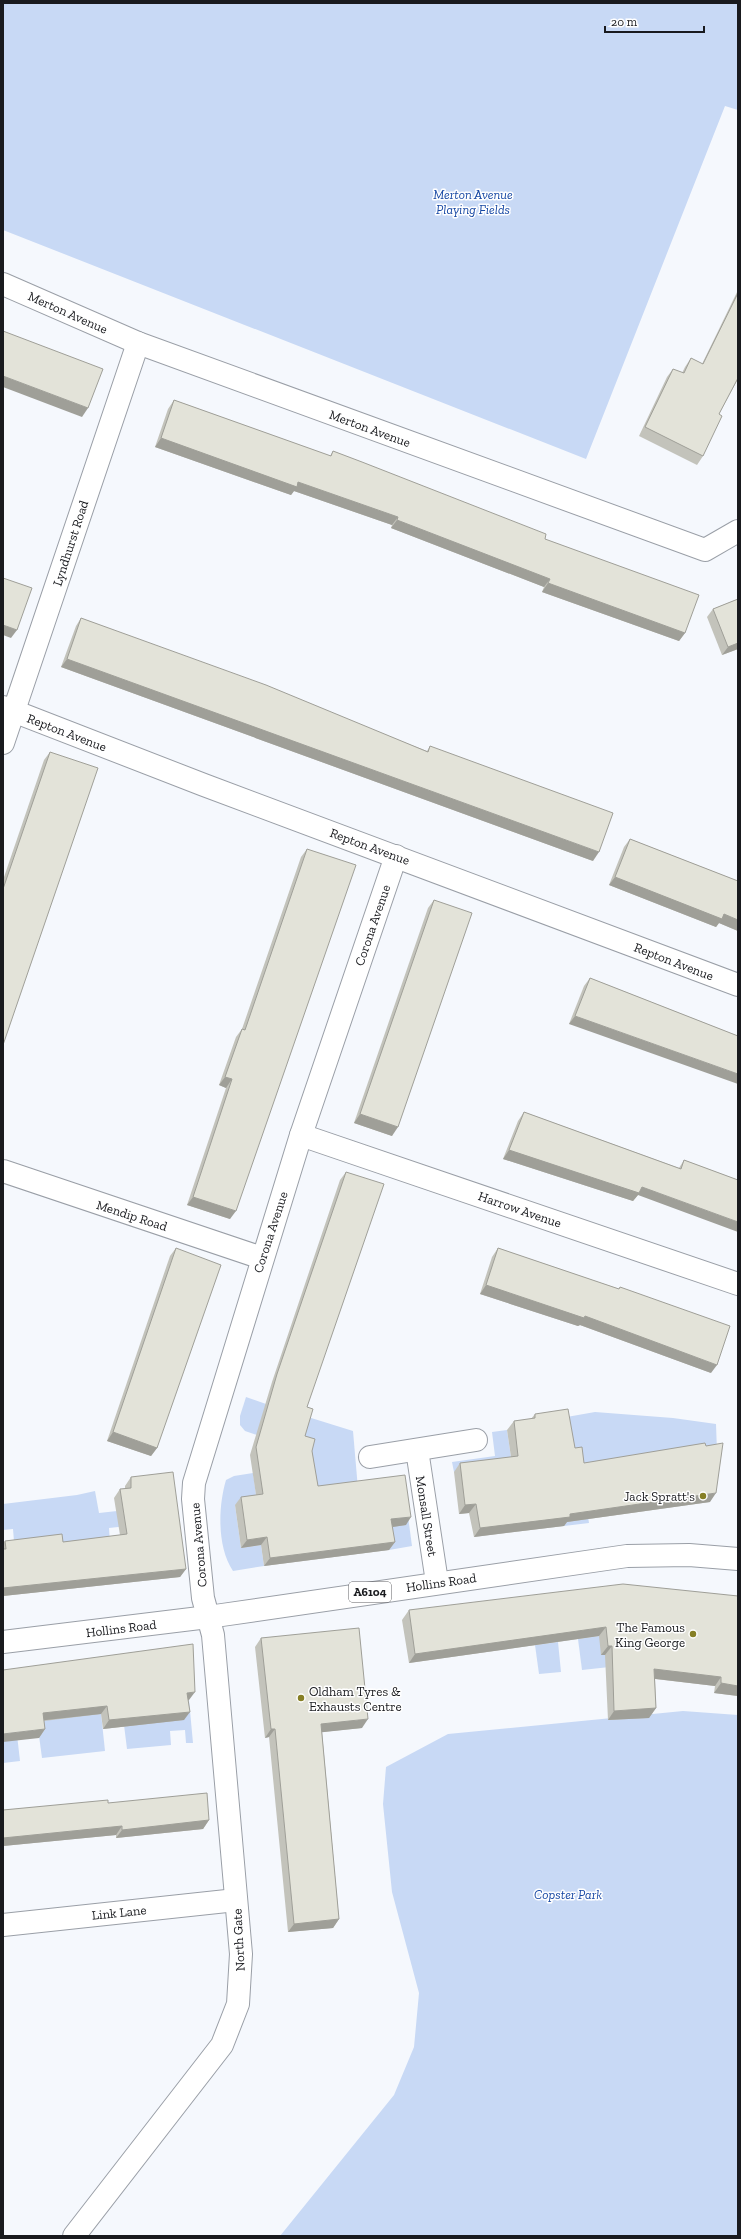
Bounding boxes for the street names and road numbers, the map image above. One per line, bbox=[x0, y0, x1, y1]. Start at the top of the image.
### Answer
street label: Merton Avenue bbox=[26, 288, 110, 337]
street label: Merton Avenue bbox=[327, 407, 413, 450]
street label: Lyndhurst Road bbox=[50, 498, 91, 588]
street label: Repton Avenue bbox=[25, 710, 109, 754]
street label: Repton Avenue bbox=[328, 825, 412, 868]
street label: Corona Avenue bbox=[352, 883, 393, 968]
street label: Repton Avenue bbox=[632, 939, 716, 983]
street label: Harrow Avenue bbox=[476, 1188, 563, 1231]
street label: Corona Avenue bbox=[250, 1190, 291, 1275]
street label: Mendip Road bbox=[95, 1197, 169, 1234]
street label: Monsall Street bbox=[413, 1475, 440, 1558]
street label: Corona Avenue bbox=[187, 1502, 210, 1588]
street label: Hollins Road bbox=[405, 1570, 477, 1595]
road number: A6104 bbox=[349, 1582, 391, 1602]
street label: Hollins Road bbox=[85, 1617, 157, 1640]
street label: Link Lane bbox=[91, 1902, 147, 1923]
street label: North Gate bbox=[229, 1908, 248, 1972]

